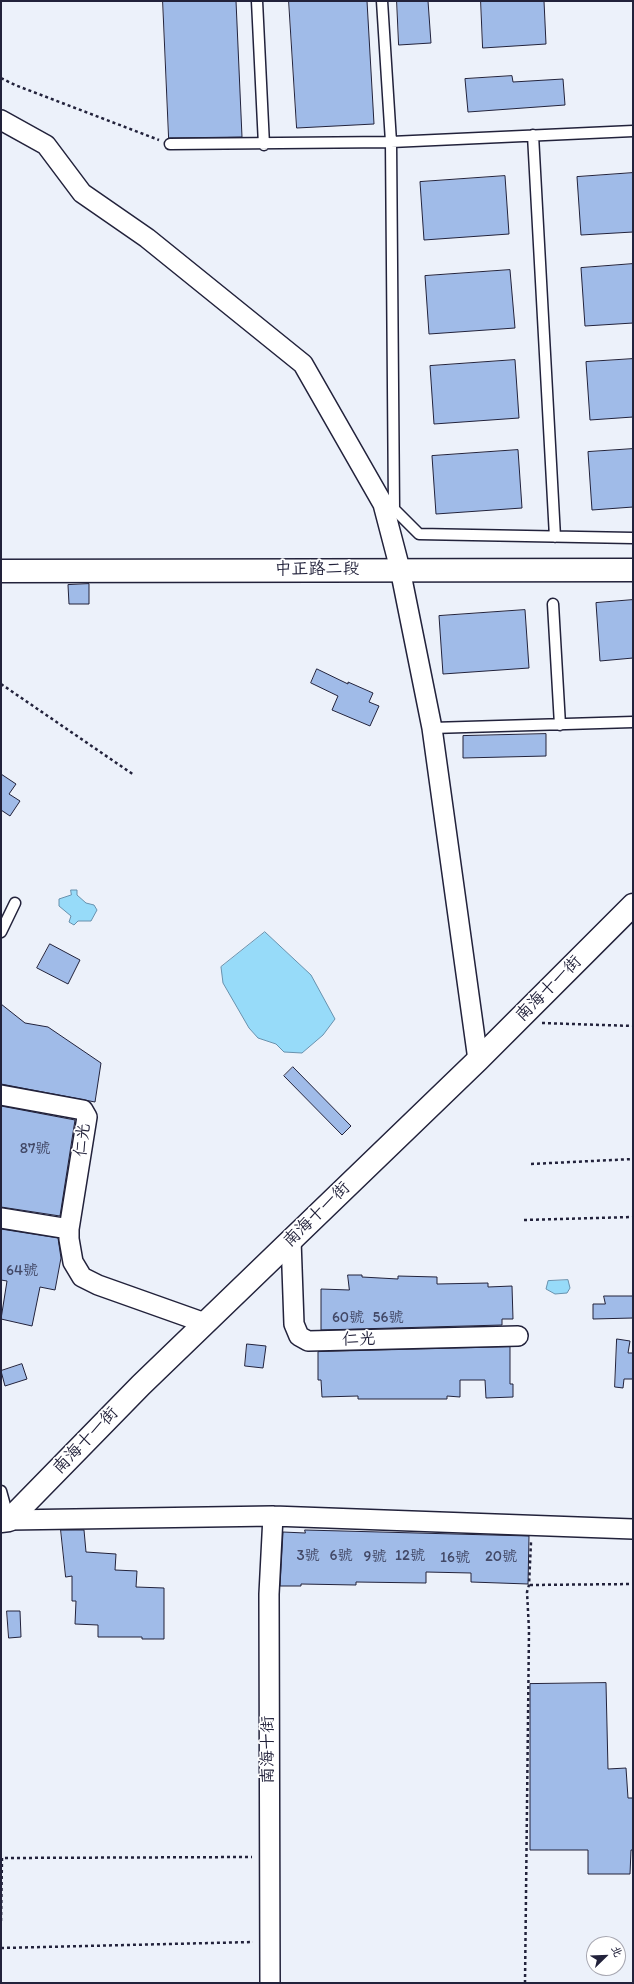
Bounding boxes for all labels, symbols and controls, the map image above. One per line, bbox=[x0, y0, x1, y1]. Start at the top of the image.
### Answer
street label: 中正路二段 bbox=[275, 560, 359, 580]
street label: 南海十一街 bbox=[512, 952, 586, 1026]
street label: 仁光 bbox=[71, 1122, 95, 1158]
house number: 87號 bbox=[20, 1140, 50, 1158]
street label: 南海十一街 bbox=[279, 1178, 355, 1252]
house number: 64號 bbox=[6, 1262, 38, 1280]
house number: 60號 bbox=[332, 1309, 364, 1327]
house number: 56號 bbox=[373, 1309, 403, 1327]
street label: 仁光 bbox=[342, 1330, 376, 1350]
street label: 南海十一街 bbox=[49, 1403, 123, 1479]
house number: 3號 bbox=[296, 1547, 320, 1565]
house number: 6號 bbox=[330, 1547, 352, 1565]
house number: 12號 bbox=[395, 1547, 425, 1565]
house number: 9號 bbox=[364, 1548, 386, 1566]
house number: 20號 bbox=[485, 1548, 517, 1566]
house number: 16號 bbox=[440, 1549, 470, 1567]
street label: 南海十街 bbox=[259, 1716, 279, 1784]
north arrow bbox=[586, 1936, 626, 1976]
text: 北 bbox=[608, 1944, 625, 1959]

